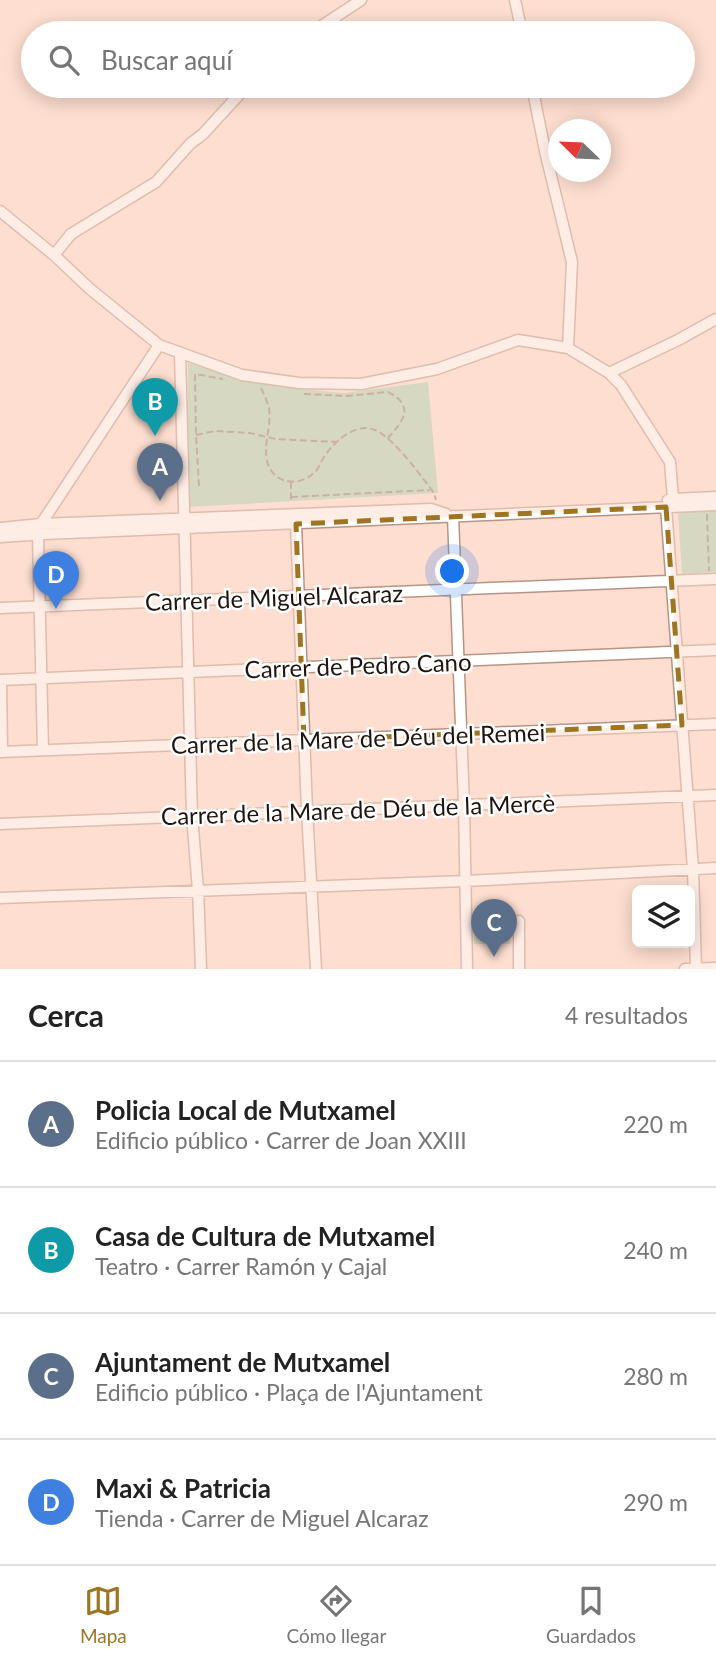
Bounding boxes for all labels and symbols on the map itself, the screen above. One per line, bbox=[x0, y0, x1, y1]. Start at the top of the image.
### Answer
north arrow bbox=[548, 119, 611, 182]
pin: B bbox=[132, 378, 178, 436]
pin: A bbox=[137, 443, 183, 501]
pin: D bbox=[33, 551, 79, 609]
your location bbox=[435, 554, 469, 588]
street label: Carrer de Miguel Alcaraz bbox=[144, 578, 404, 616]
street label: Carrer de Pedro Cano bbox=[244, 647, 472, 683]
street label: Carrer de la Mare de Déu del Remei bbox=[170, 717, 546, 759]
street label: Carrer de la Mare de Déu de la Mercè bbox=[161, 788, 555, 830]
pin: C bbox=[471, 899, 517, 957]

